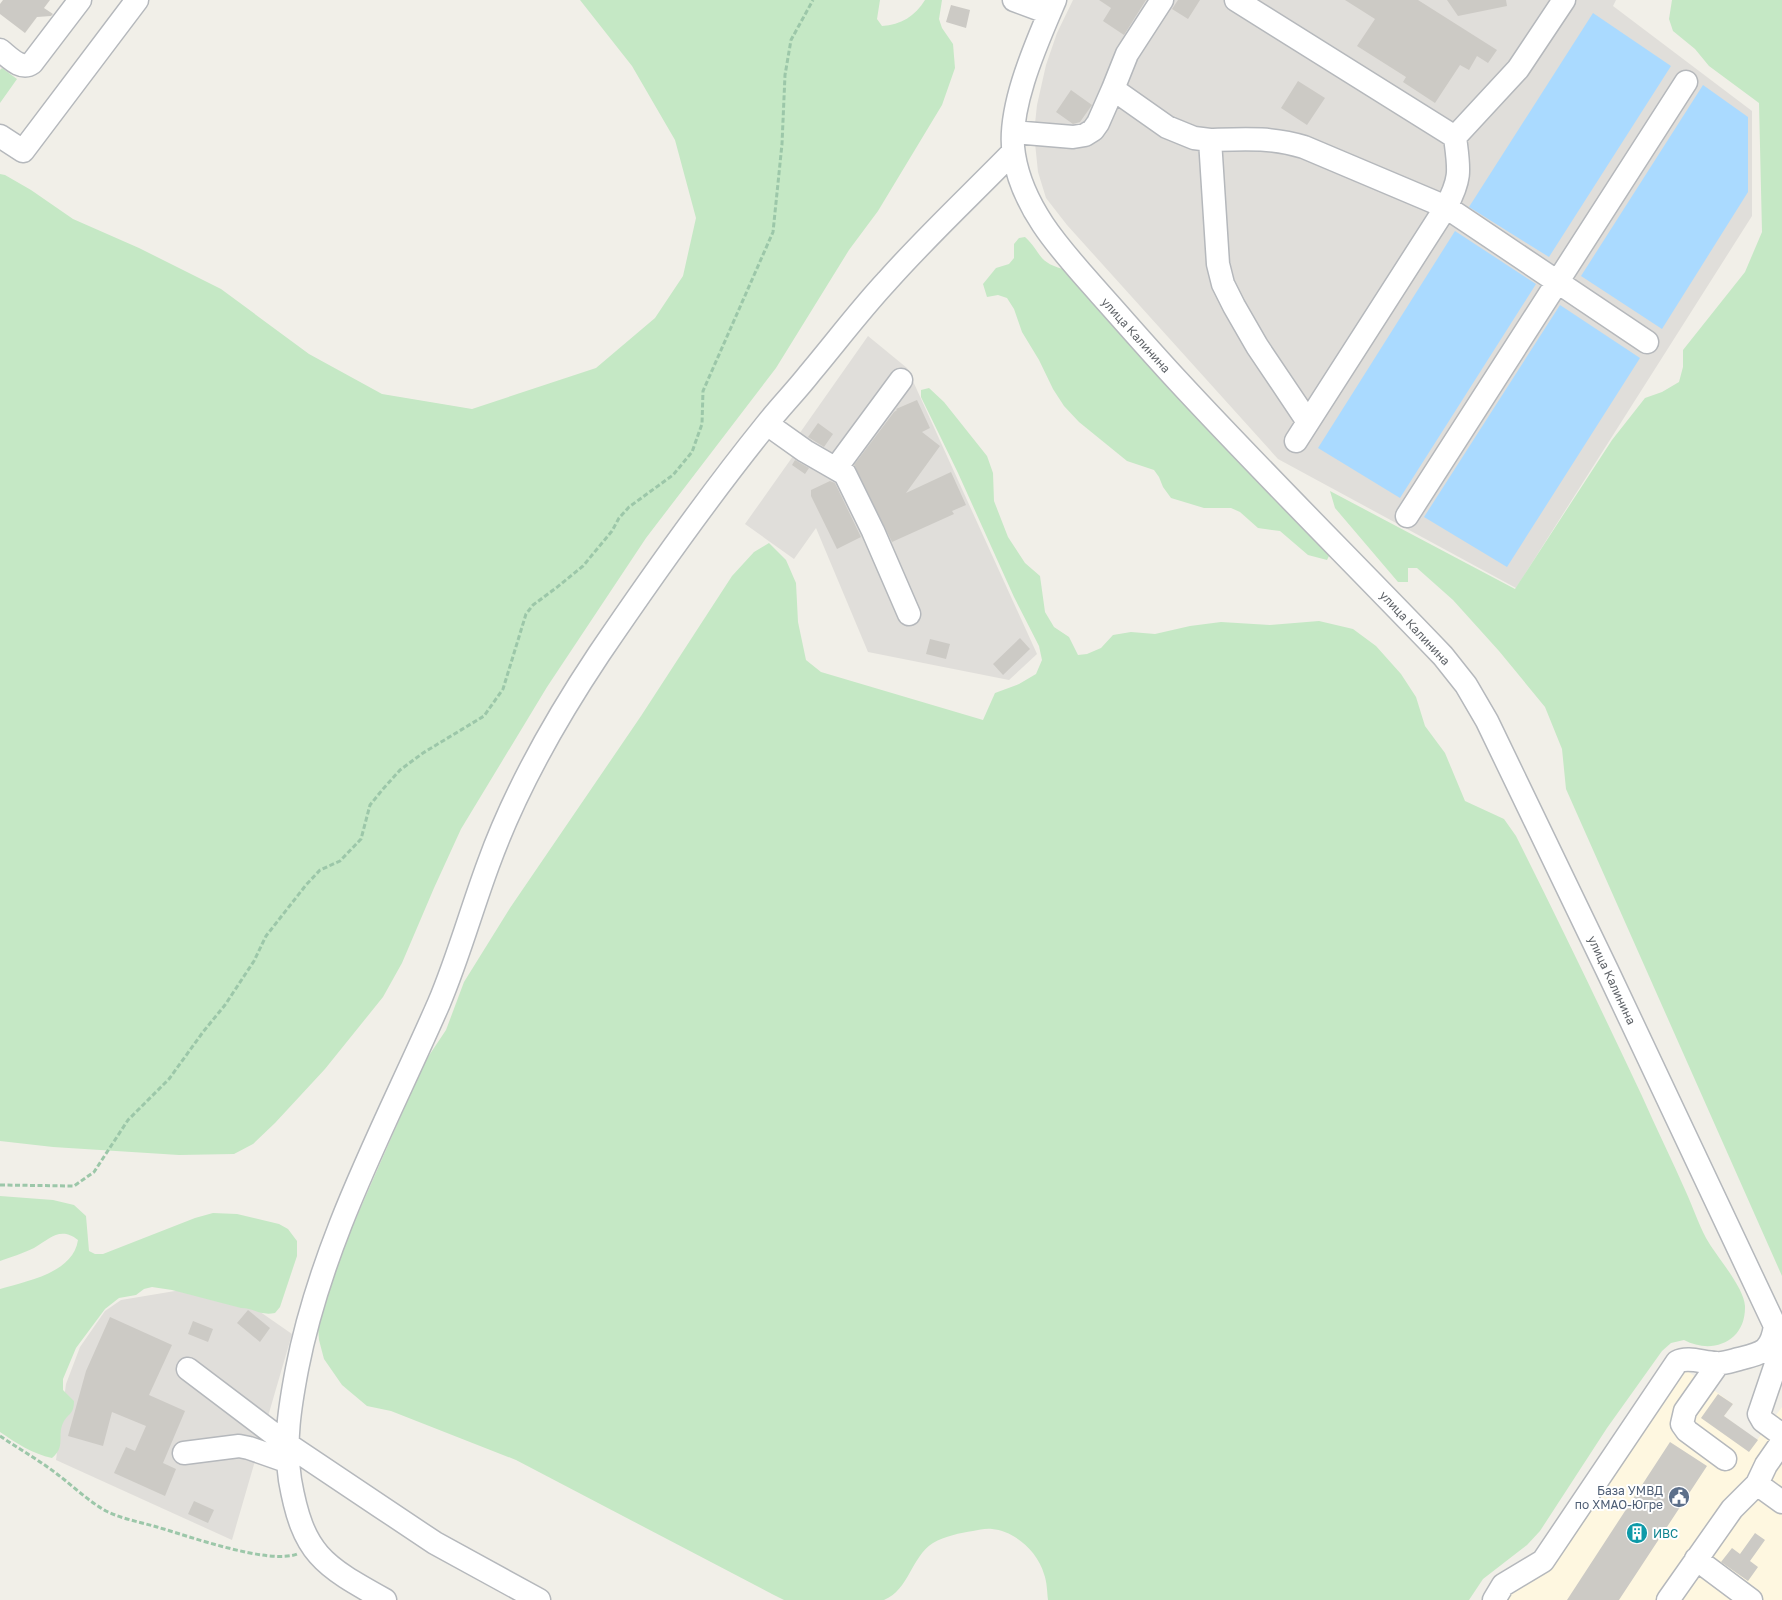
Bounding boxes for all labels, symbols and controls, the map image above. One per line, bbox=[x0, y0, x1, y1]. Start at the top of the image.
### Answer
street label: улица Калинина bbox=[1098, 294, 1174, 376]
street label: улица Калинина bbox=[1377, 588, 1453, 668]
street label: улица Калинина bbox=[1585, 933, 1639, 1027]
place label: База УМВД по ХМАО-Югре bbox=[1575, 1483, 1663, 1512]
public building icon: База УМВД по ХМАО-Югре bbox=[1667, 1485, 1691, 1509]
building icon: ИВС bbox=[1625, 1521, 1649, 1545]
place label: ИВС bbox=[1653, 1526, 1678, 1541]

